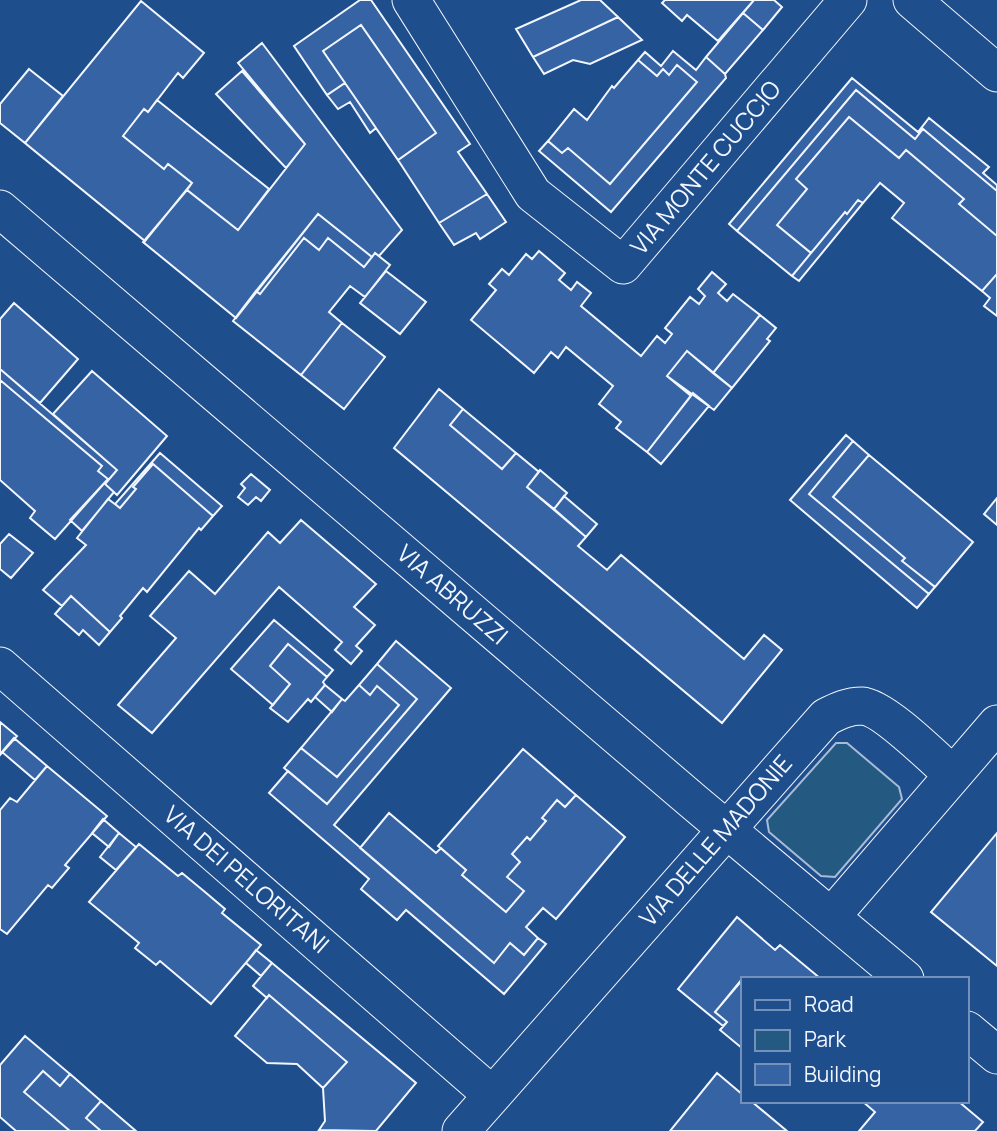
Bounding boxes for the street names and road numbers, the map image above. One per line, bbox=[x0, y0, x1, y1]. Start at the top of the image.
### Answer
street label: VIA MONTE CUCCIO bbox=[622, 73, 788, 261]
street label: VIA ABRUZZI bbox=[390, 536, 516, 651]
street label: VIA DELLE MADONIE bbox=[631, 747, 799, 933]
street label: VIA DEI PELORITANI bbox=[157, 798, 337, 960]

